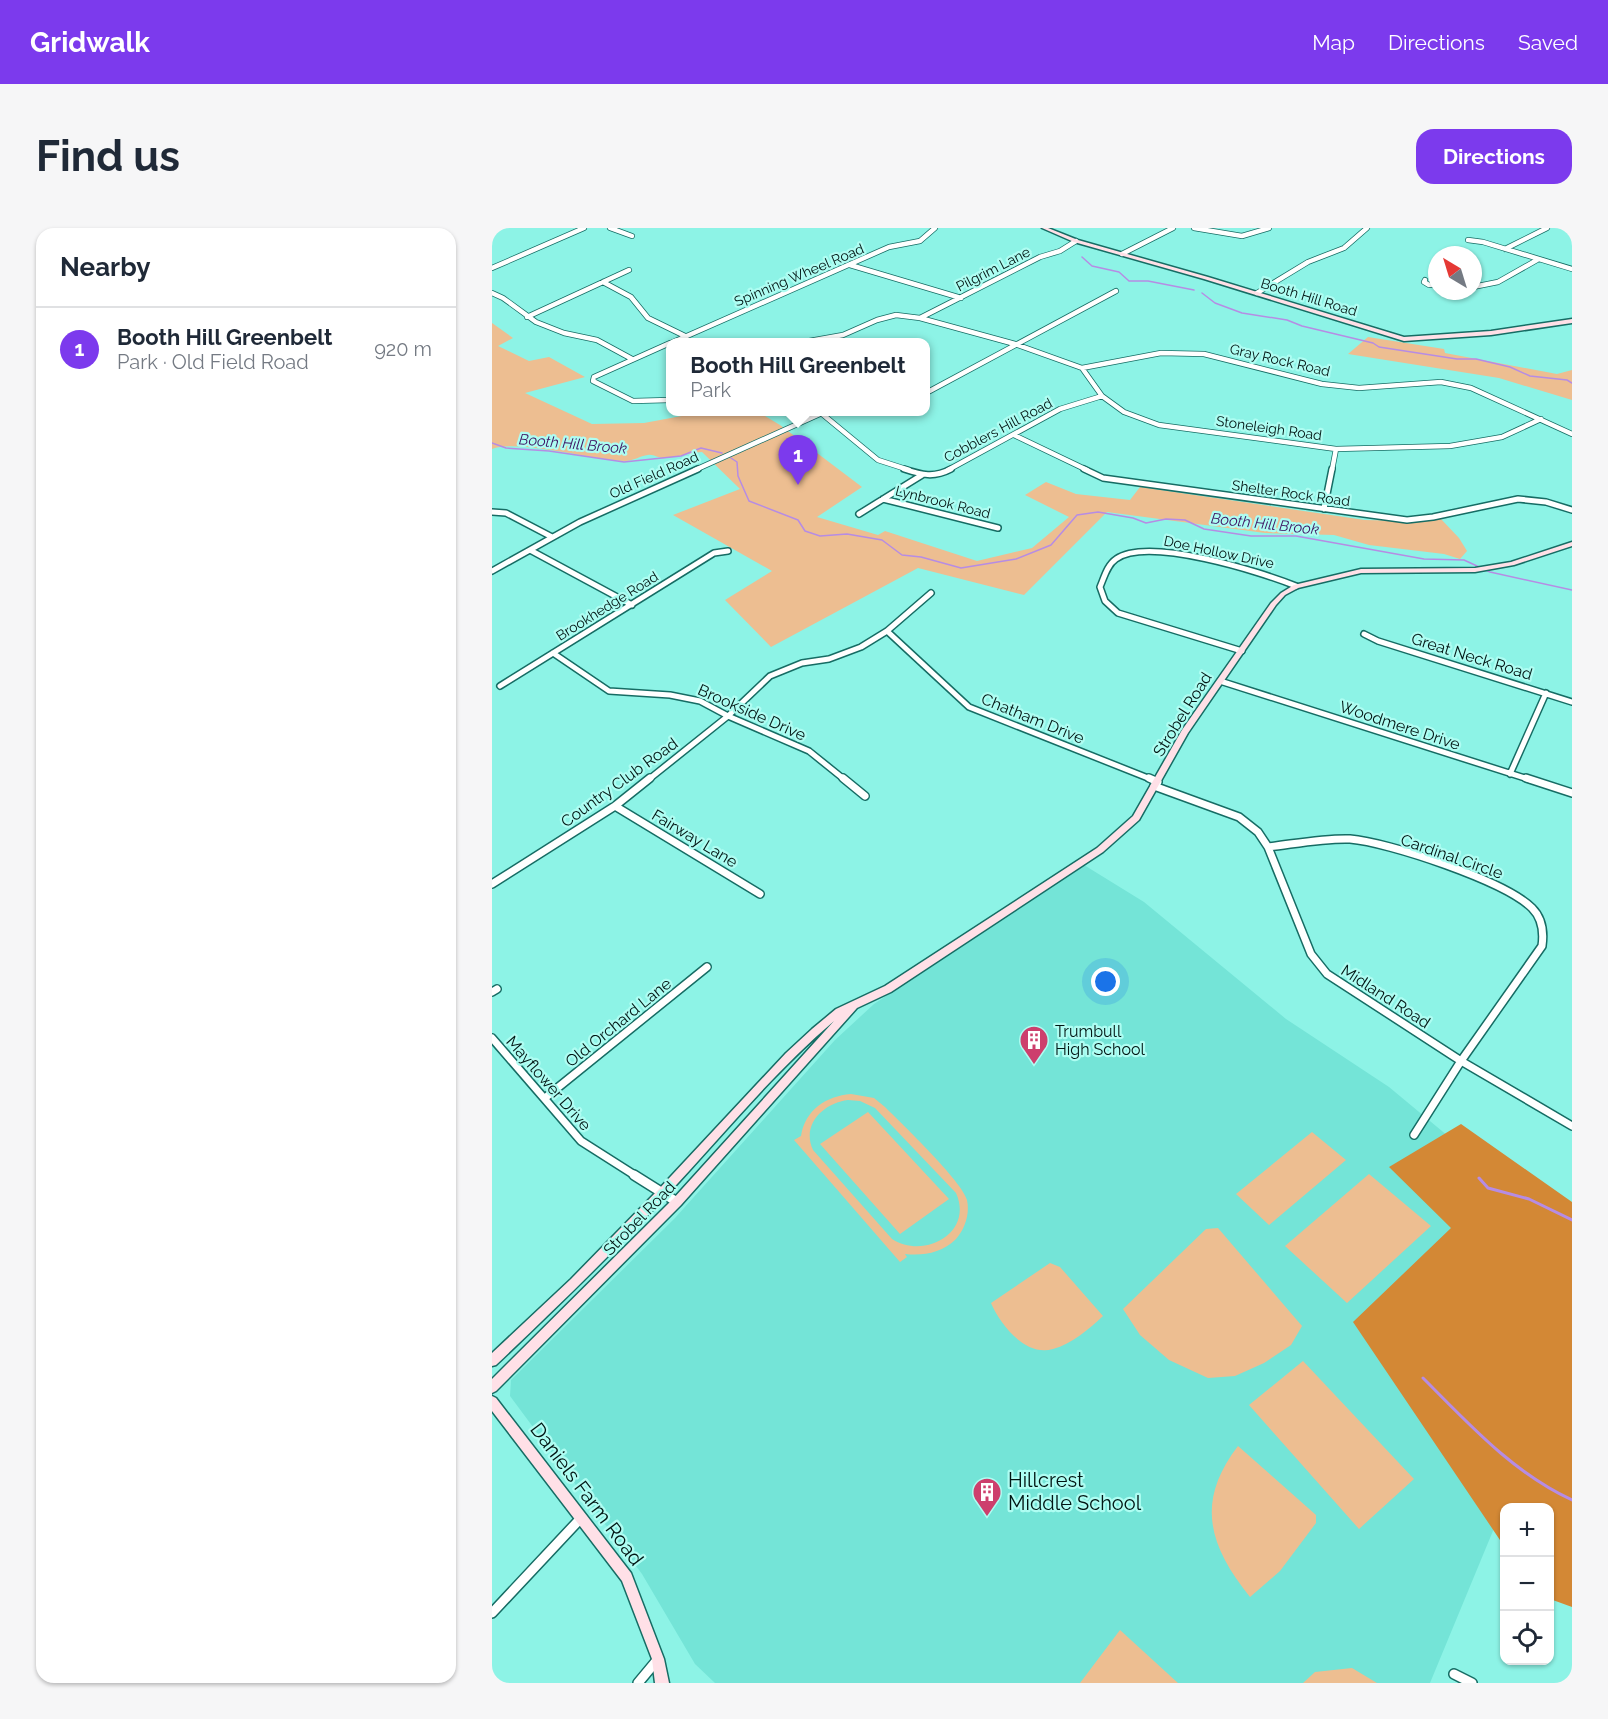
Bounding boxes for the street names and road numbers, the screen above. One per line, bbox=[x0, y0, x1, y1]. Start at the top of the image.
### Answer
street label: Spinning Wheel Road bbox=[732, 240, 866, 310]
street label: Pilgrim Lane bbox=[953, 244, 1033, 294]
street label: Booth Hill Road bbox=[1259, 275, 1359, 319]
street label: Gray Rock Road bbox=[1228, 341, 1332, 379]
street label: Cobblers Hill Road bbox=[941, 395, 1055, 465]
street label: Stoneleigh Road bbox=[1215, 413, 1323, 443]
street label: Old Field Road bbox=[607, 448, 701, 502]
street label: Shelter Rock Road bbox=[1231, 477, 1351, 509]
street label: Lynbrook Road bbox=[894, 482, 992, 522]
street label: Doe Hollow Drive bbox=[1162, 532, 1276, 572]
street label: Brookhedge Road bbox=[553, 568, 661, 644]
street label: Great Neck Road bbox=[1409, 629, 1535, 684]
street label: Strobel Road bbox=[1149, 669, 1216, 760]
street label: Brookside Drive bbox=[695, 680, 809, 745]
street label: Chatham Drive bbox=[979, 689, 1087, 748]
street label: Woodmere Drive bbox=[1337, 697, 1463, 754]
street label: Country Club Road bbox=[557, 734, 681, 831]
street label: Fairway Lane bbox=[648, 805, 741, 871]
street label: Cardinal Circle bbox=[1398, 830, 1505, 883]
street label: Midland Road bbox=[1338, 961, 1434, 1032]
street label: Old Orchard Lane bbox=[562, 974, 675, 1071]
street label: Mayflower Drive bbox=[502, 1032, 595, 1135]
street label: Strobel Road bbox=[599, 1177, 679, 1259]
street label: Daniels Farm Road bbox=[525, 1418, 649, 1570]

